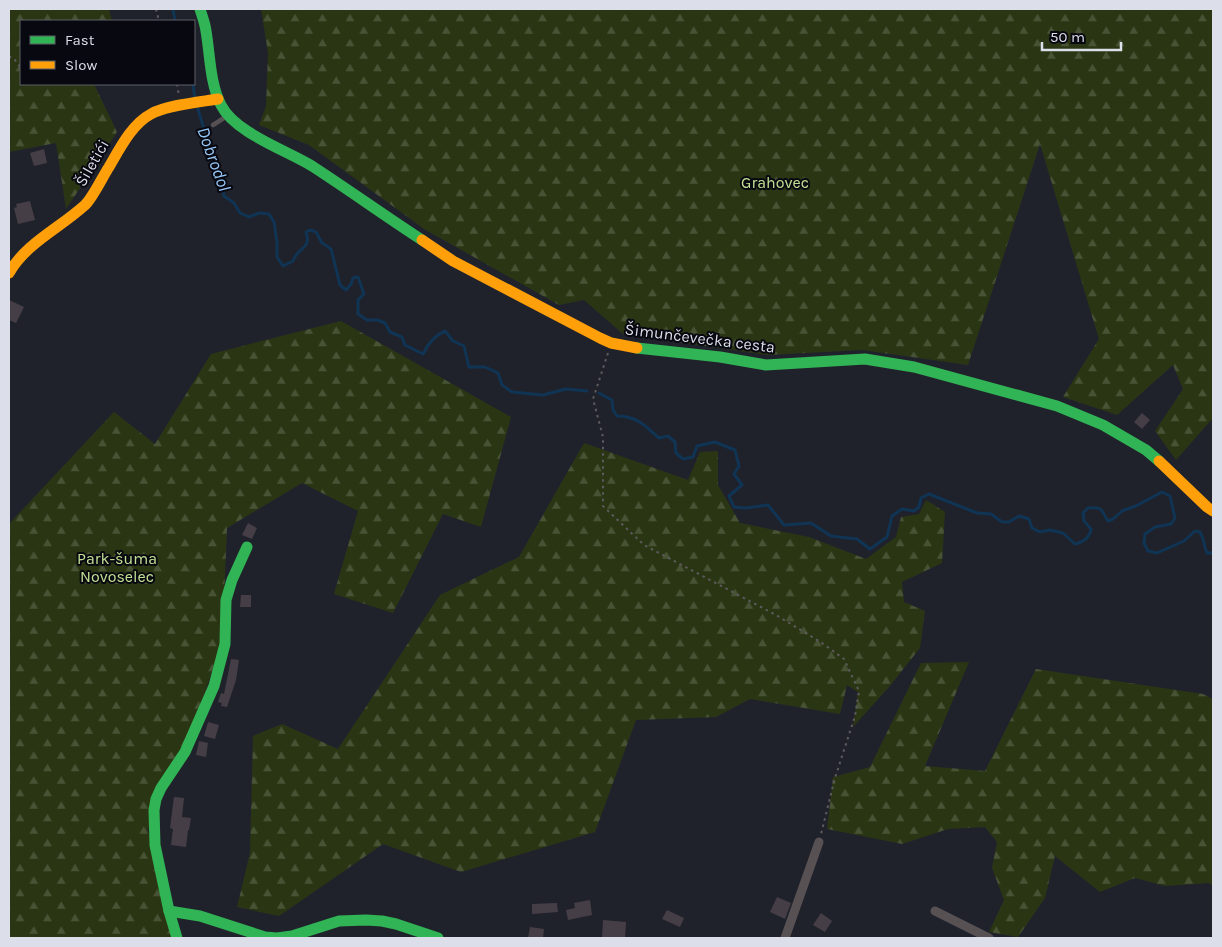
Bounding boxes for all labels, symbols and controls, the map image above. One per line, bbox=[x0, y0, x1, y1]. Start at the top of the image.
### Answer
legend bbox=[20, 20, 195, 85]
scale bar bbox=[1042, 20, 1121, 52]
text: 50 m bbox=[1050, 28, 1085, 46]
text: Fast bbox=[65, 31, 95, 49]
text: Slow bbox=[65, 56, 97, 74]
water label: Dobrodol bbox=[192, 124, 236, 195]
street label: Šiletići bbox=[71, 136, 113, 190]
park label: Grahovec bbox=[741, 173, 809, 192]
street label: Šimunčevečka cesta bbox=[624, 319, 776, 357]
park label: Park-šuma Novoselec bbox=[77, 549, 157, 586]

